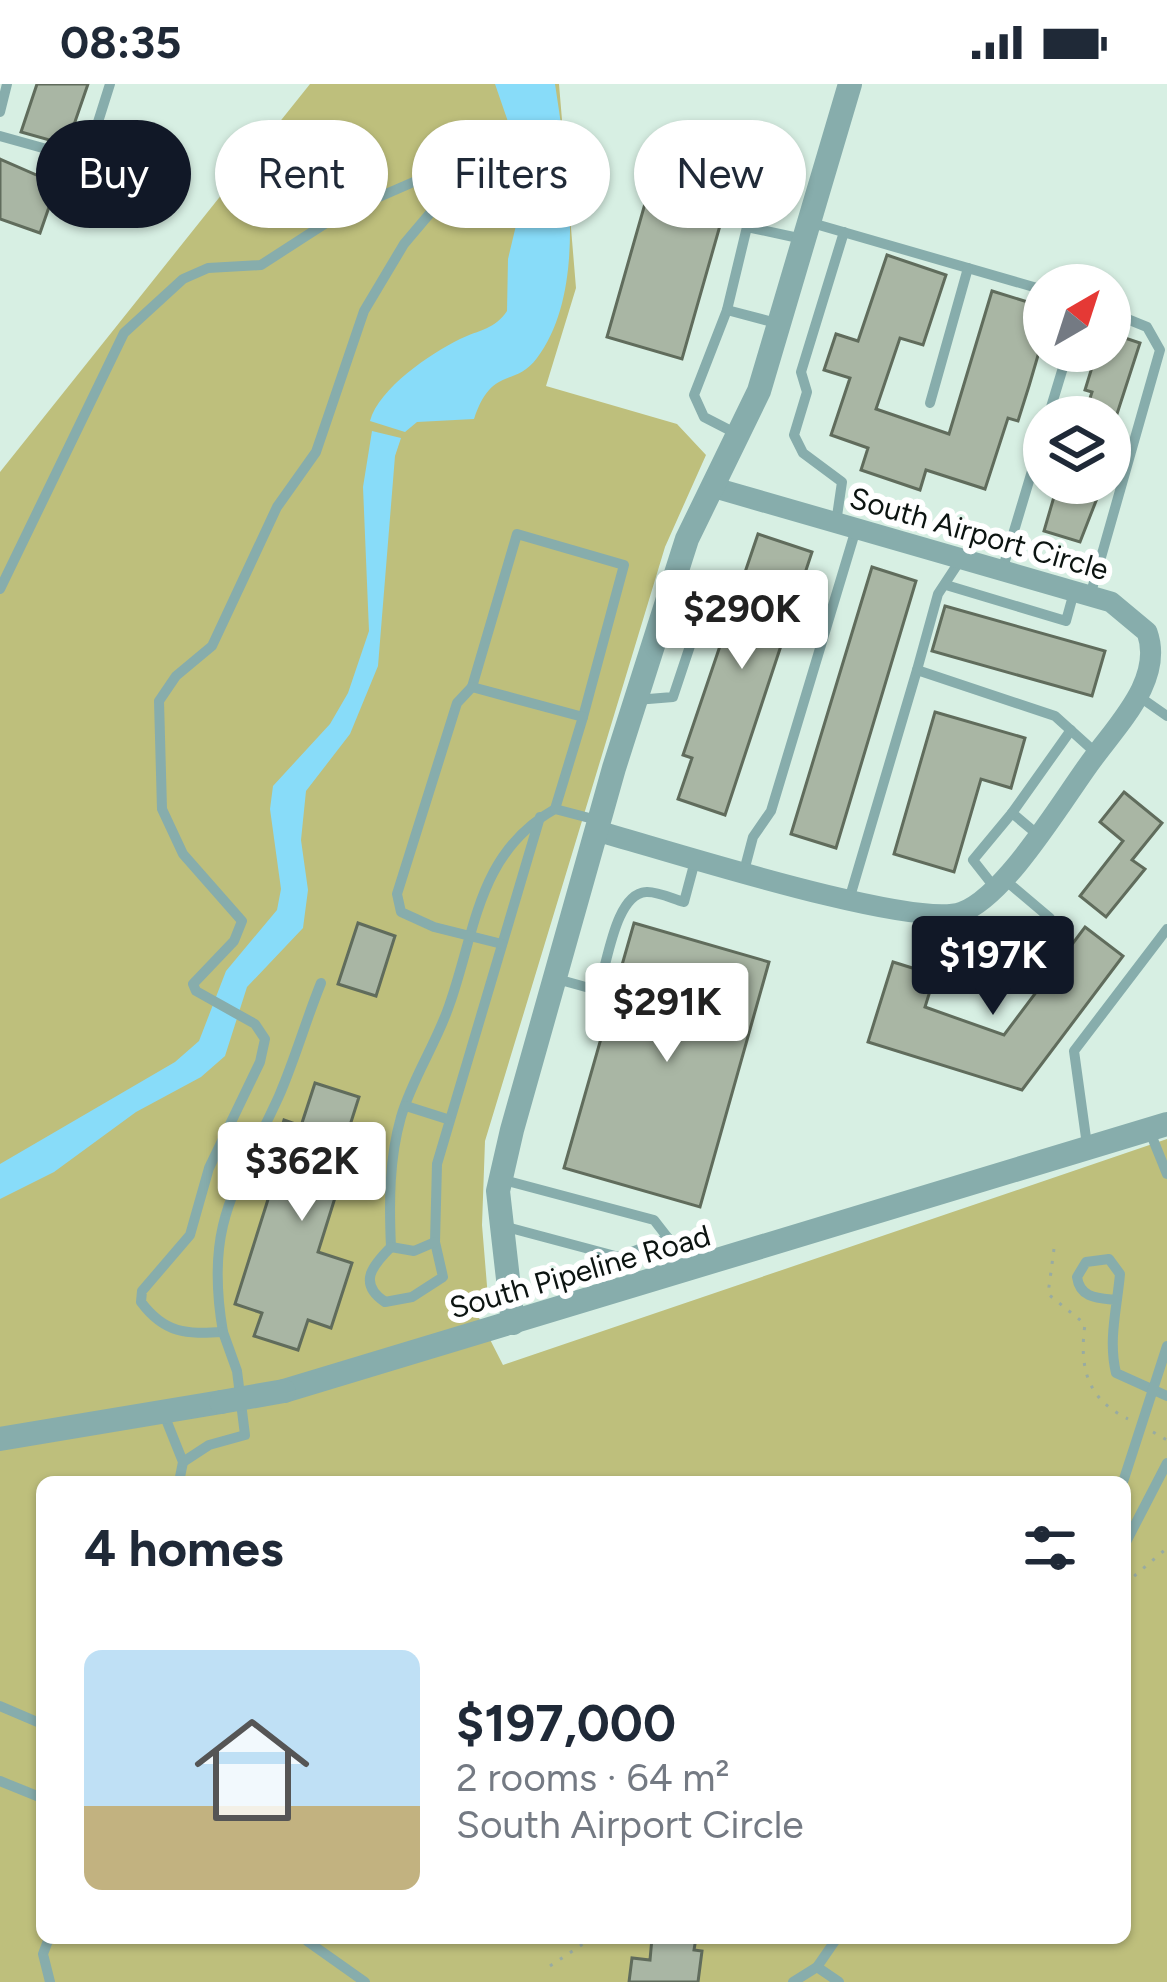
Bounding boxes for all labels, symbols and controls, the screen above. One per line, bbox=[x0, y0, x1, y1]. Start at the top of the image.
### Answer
text: 08:35 bbox=[60, 15, 181, 69]
chip: Buy bbox=[36, 120, 191, 228]
chip: Rent bbox=[215, 120, 388, 228]
chip: Filters bbox=[412, 120, 610, 228]
chip: New bbox=[634, 120, 806, 228]
north arrow bbox=[1023, 264, 1131, 372]
map controls bbox=[1023, 264, 1131, 504]
button: layers bbox=[1023, 396, 1131, 504]
street label: South Airport Circle bbox=[846, 479, 1113, 588]
pin: $290K bbox=[658, 570, 826, 672]
text: $290K bbox=[683, 585, 801, 632]
pin: $197K bbox=[909, 916, 1077, 1018]
text: $197K bbox=[939, 931, 1047, 978]
pin: $291K bbox=[583, 963, 751, 1065]
text: $291K bbox=[612, 978, 722, 1025]
pin: $362K bbox=[218, 1122, 386, 1224]
text: $362K bbox=[245, 1137, 359, 1184]
street label: South Pipeline Road bbox=[445, 1217, 715, 1326]
icon: filters bbox=[1017, 1515, 1083, 1581]
text: 4 homes bbox=[84, 1518, 284, 1579]
text: $197,000 bbox=[456, 1693, 676, 1754]
icon: home bbox=[180, 1698, 324, 1842]
text: 2 rooms · 64 m² bbox=[456, 1754, 730, 1801]
text: South Airport Circle bbox=[456, 1801, 804, 1848]

